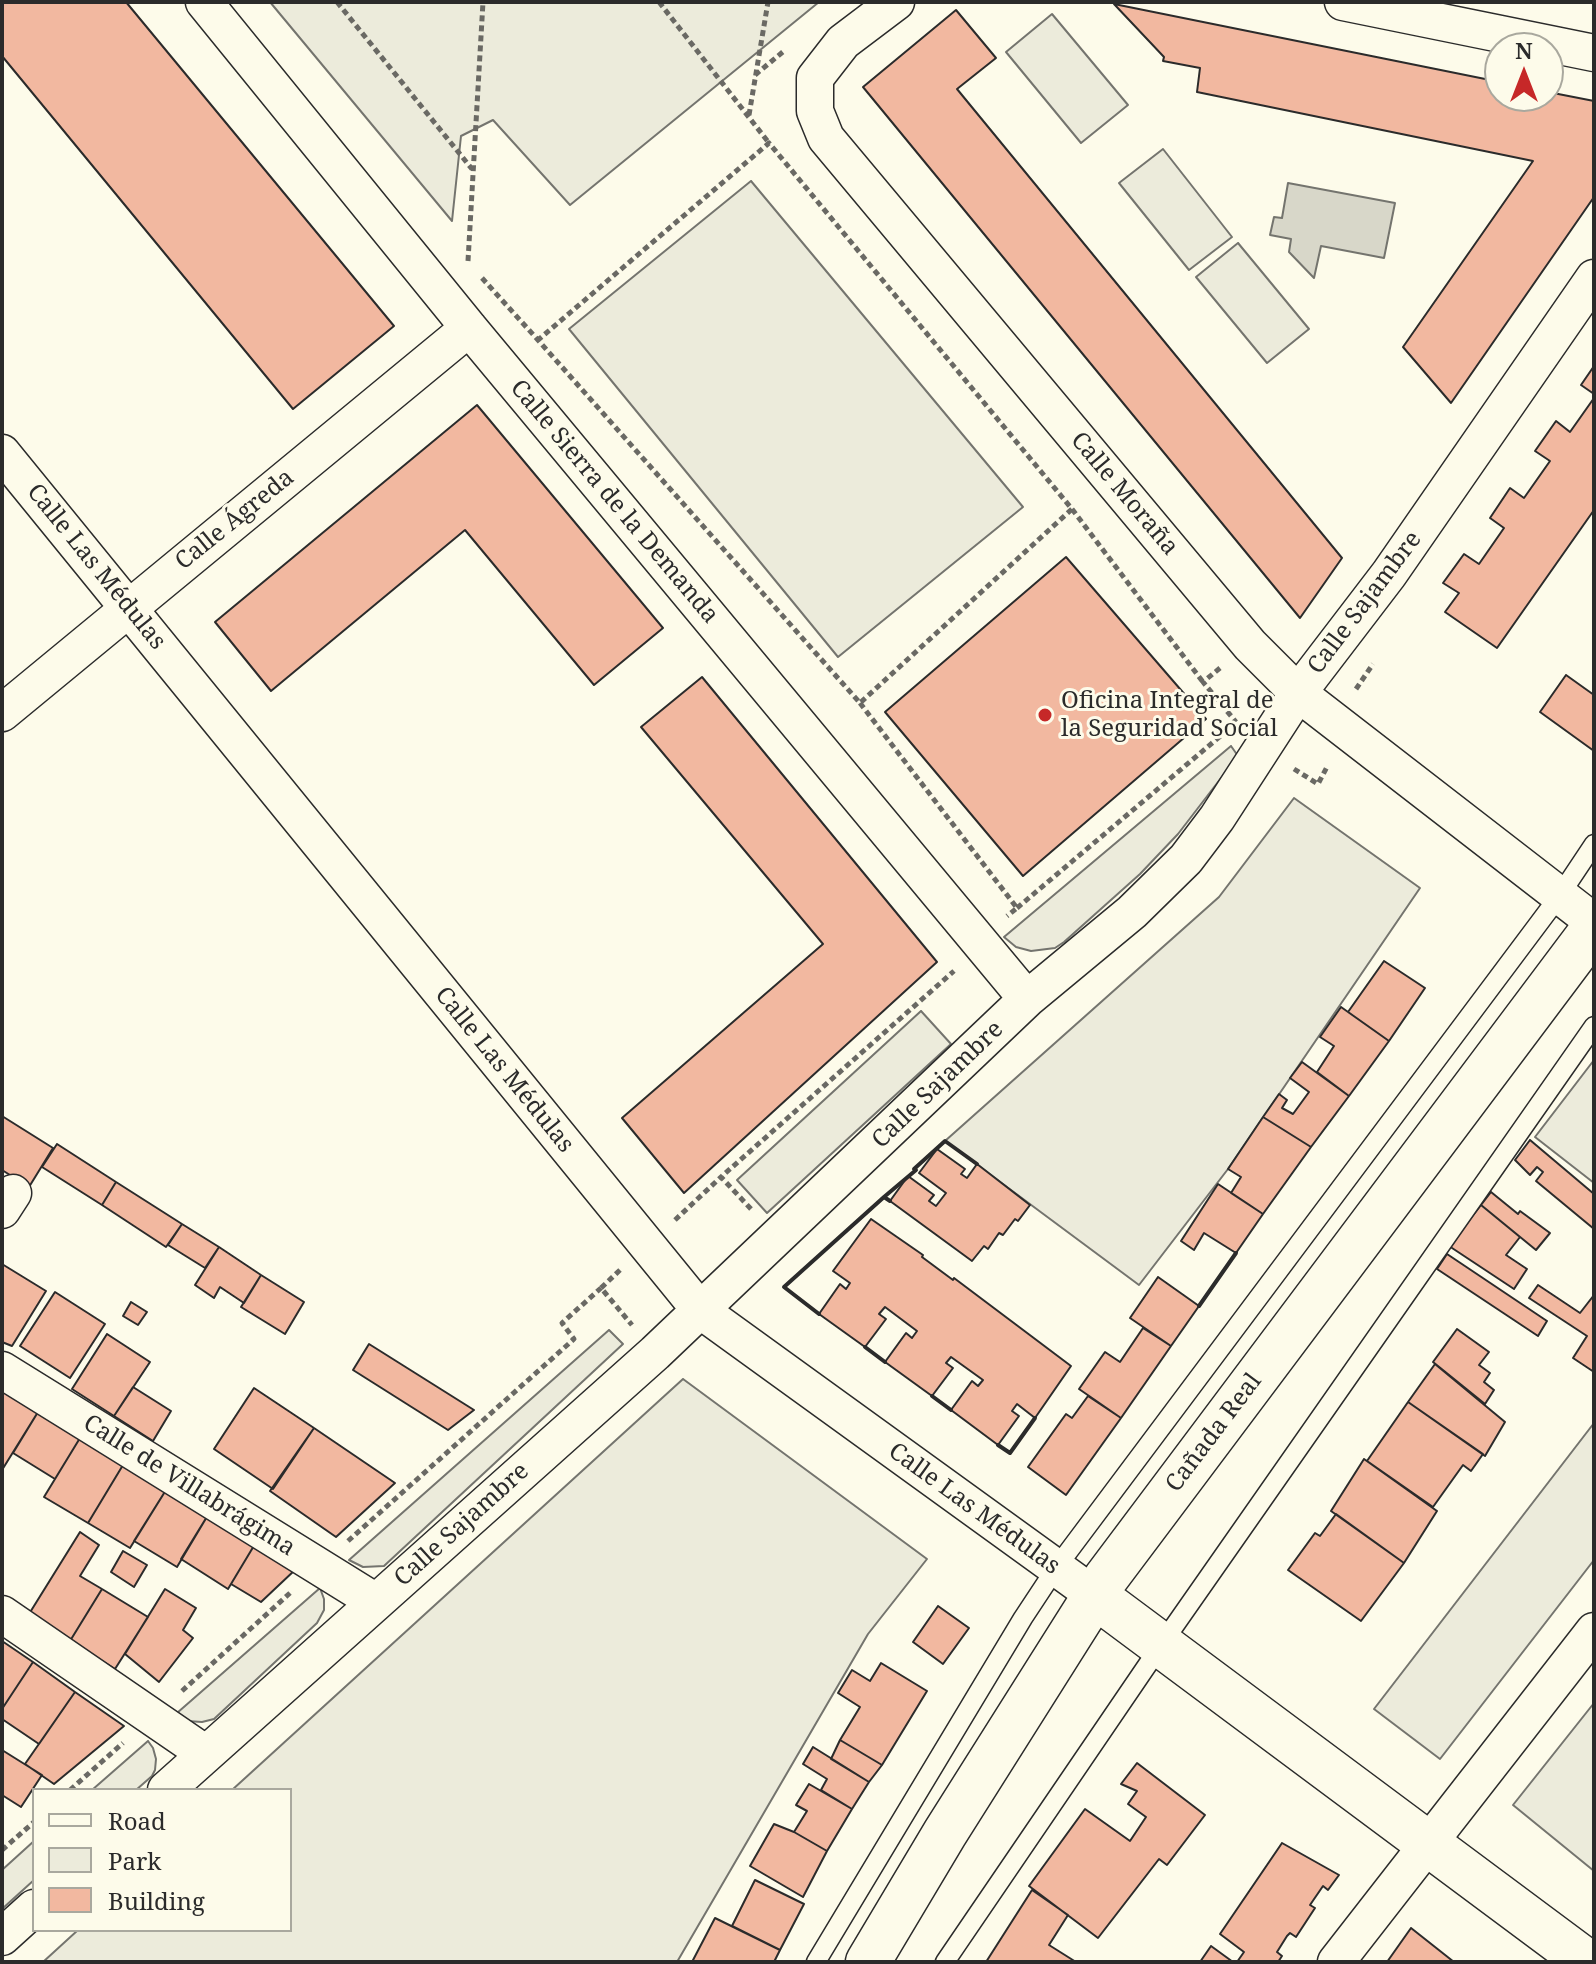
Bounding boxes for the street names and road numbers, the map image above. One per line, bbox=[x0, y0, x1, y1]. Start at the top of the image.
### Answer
street label: Calle Sierra de la Demanda bbox=[504, 374, 724, 630]
street label: Calle Moraña bbox=[1064, 427, 1184, 561]
street label: Calle Ágreda bbox=[170, 464, 300, 576]
street label: Calle Las Médulas bbox=[20, 478, 172, 656]
street label: Calle Sajambre bbox=[1302, 526, 1428, 680]
street label: Calle Las Médulas bbox=[428, 981, 580, 1159]
street label: Calle Sajambre bbox=[866, 1015, 1010, 1155]
street label: Cañada Real bbox=[1160, 1368, 1268, 1498]
street label: Calle de Villabrágima bbox=[78, 1409, 300, 1563]
street label: Calle Las Médulas bbox=[883, 1437, 1065, 1581]
street label: Calle Sajambre bbox=[389, 1457, 535, 1593]

